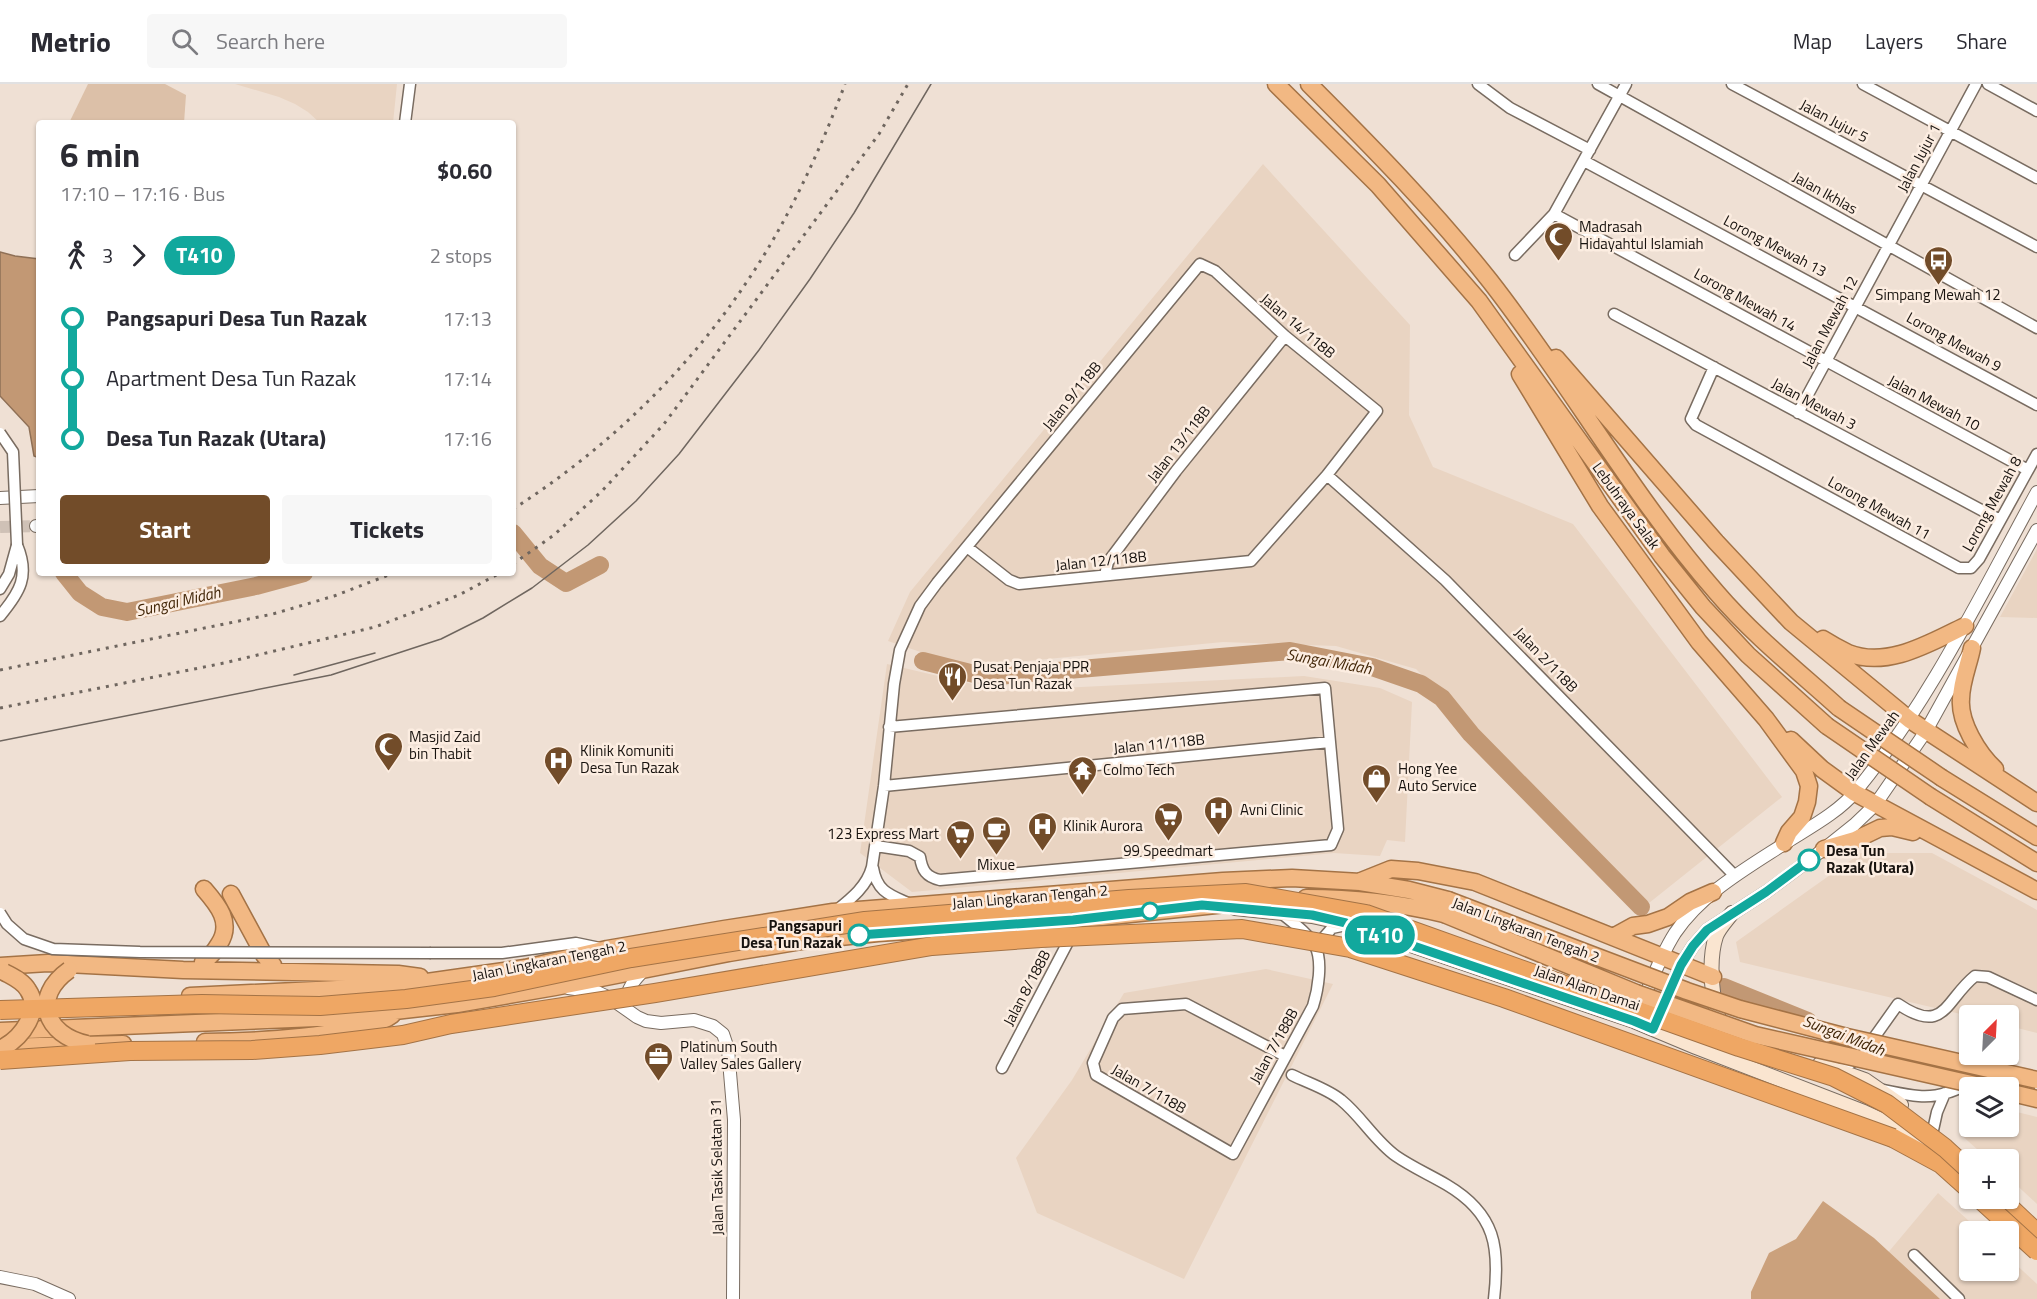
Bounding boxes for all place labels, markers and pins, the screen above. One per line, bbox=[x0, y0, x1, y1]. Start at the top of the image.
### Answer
place label: Madrasah Hidayahtul Islamiah bbox=[1579, 215, 1703, 255]
mosque icon: Madrasah Hidayahtul Islamiah bbox=[1542, 220, 1574, 262]
bus stop icon: Simpang Mewah 12 bbox=[1922, 244, 1954, 286]
place label: Simpang Mewah 12 bbox=[1875, 283, 2001, 306]
place label: Pusat Penjaja PPR Desa Tun Razak bbox=[973, 655, 1089, 695]
restaurant icon: Pusat Penjaja PPR Desa Tun Razak bbox=[936, 660, 968, 702]
place label: Masjid Zaid bin Thabit bbox=[409, 725, 481, 765]
mosque icon: Masjid Zaid bin Thabit bbox=[372, 730, 404, 772]
place label: Klinik Komuniti Desa Tun Razak bbox=[580, 739, 679, 779]
hospital icon: Klinik Komuniti Desa Tun Razak bbox=[543, 744, 575, 786]
temple icon: Colmo Tech bbox=[1066, 754, 1098, 796]
place label: Hong Yee Auto Service bbox=[1398, 757, 1477, 797]
place label: Colmo Tech bbox=[1103, 758, 1175, 781]
shop icon: Hong Yee Auto Service bbox=[1361, 762, 1393, 804]
hospital icon: Avni Clinic bbox=[1203, 794, 1235, 836]
place label: Avni Clinic bbox=[1240, 798, 1303, 821]
supermarket icon: 99 Speedmart bbox=[1152, 800, 1184, 842]
hospital icon: Klinik Aurora bbox=[1026, 810, 1058, 852]
cafe icon: Mixue bbox=[980, 814, 1012, 856]
place label: Klinik Aurora bbox=[1063, 814, 1143, 837]
supermarket icon: 123 Express Mart bbox=[944, 818, 976, 860]
place label: 123 Express Mart bbox=[827, 822, 940, 845]
place label: 99 Speedmart bbox=[1123, 839, 1214, 862]
place label: Desa Tun Razak (Utara) bbox=[1826, 839, 1914, 879]
marker: Desa Tun Razak (Utara) bbox=[1798, 849, 1820, 871]
place label: Mixue bbox=[977, 853, 1015, 876]
unlabelled marker bbox=[1141, 902, 1159, 920]
place label: Pangsapuri Desa Tun Razak bbox=[741, 914, 842, 954]
marker: Pangsapuri Desa Tun Razak bbox=[848, 924, 870, 946]
place label: Platinum South Valley Sales Gallery bbox=[680, 1035, 801, 1075]
office icon: Platinum South Valley Sales Gallery bbox=[643, 1040, 675, 1082]

